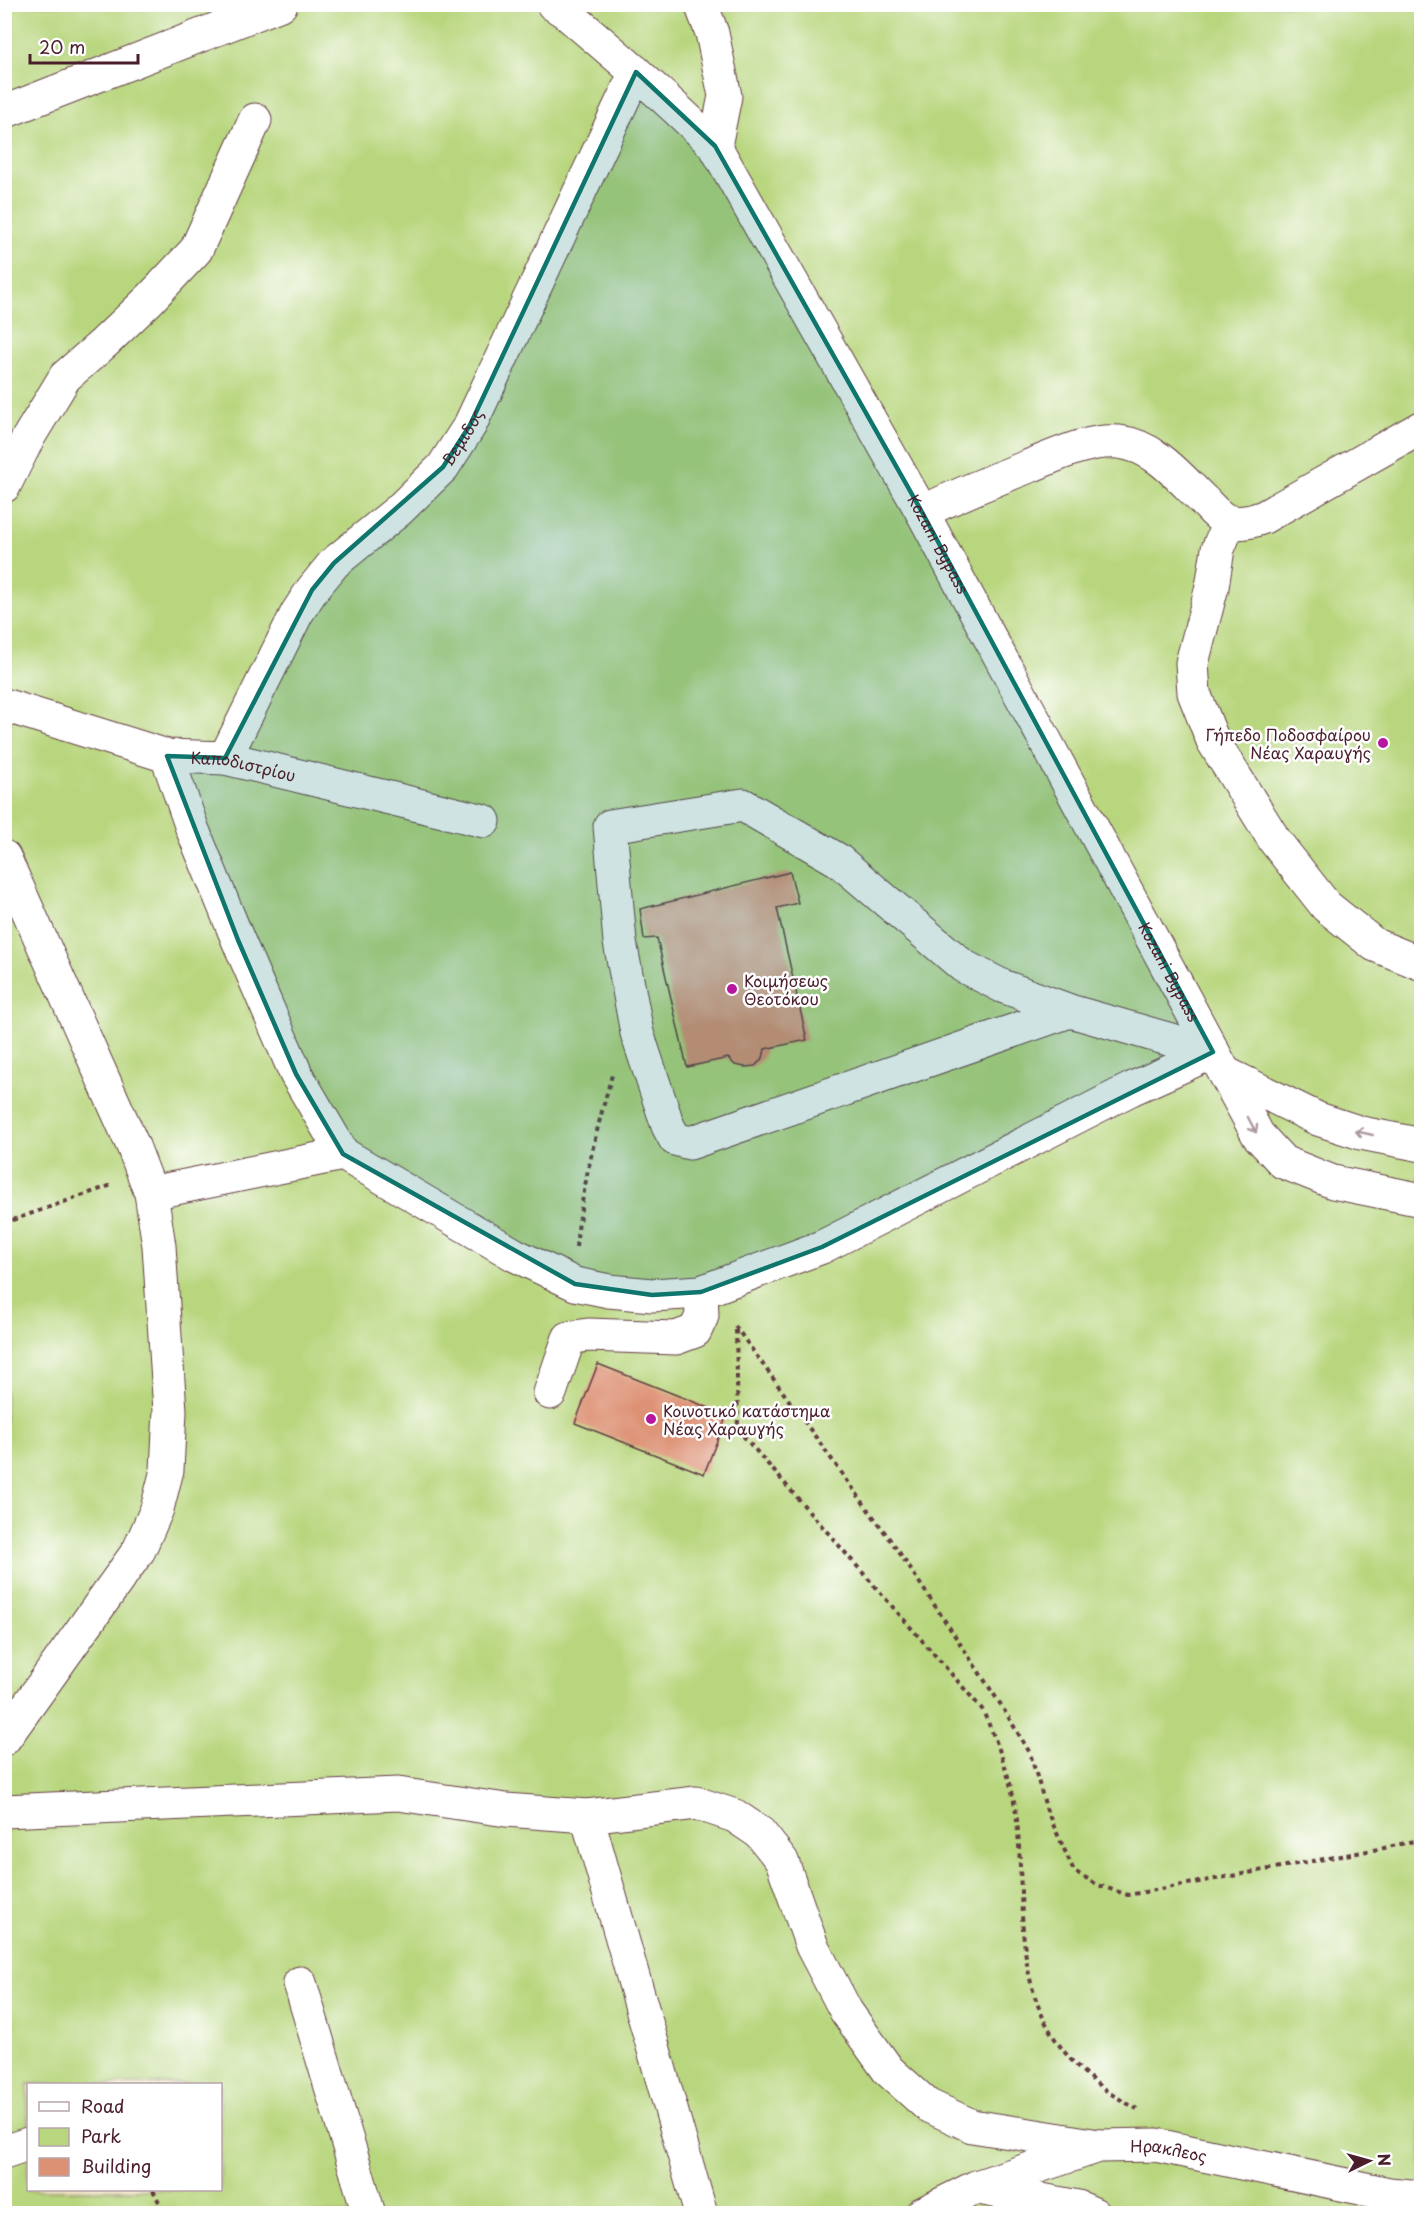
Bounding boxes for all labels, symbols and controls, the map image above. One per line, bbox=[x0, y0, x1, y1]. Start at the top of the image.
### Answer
scale bar bbox=[30, 27, 138, 65]
text: 20 m bbox=[39, 33, 85, 60]
street label: Βεμιδος bbox=[435, 405, 488, 470]
street label: Kozani Bypass bbox=[902, 490, 976, 598]
place label: Γήπεδο Ποδοσφαίρου Νέας Χαραυγής bbox=[1205, 722, 1371, 764]
marker: Γήπεδο Ποδοσφαίρου Νέας Χαραυγής bbox=[1376, 736, 1390, 750]
street label: Καποδιστρίου bbox=[190, 745, 298, 787]
street label: Kozani Bypass bbox=[1133, 918, 1207, 1026]
place label: Κοιμήσεως Θεοτόκου bbox=[744, 968, 828, 1010]
marker: Κοιμήσεως Θεοτόκου bbox=[725, 982, 739, 996]
one-way arrow bbox=[1246, 1116, 1258, 1133]
one-way arrow bbox=[1355, 1127, 1374, 1139]
place label: Κοινοτικό κατάστημα Νέας Χαραυγής bbox=[663, 1398, 830, 1440]
marker: Κοινοτικό κατάστημα Νέας Χαραυγής bbox=[644, 1412, 658, 1426]
legend bbox=[27, 2083, 222, 2191]
text: Road bbox=[81, 2092, 125, 2119]
text: Park bbox=[81, 2122, 121, 2149]
north arrow bbox=[1339, 2131, 1399, 2191]
street label: Ηρακλεος bbox=[1130, 2132, 1209, 2167]
text: Building bbox=[81, 2152, 151, 2179]
text: N bbox=[1372, 2152, 1397, 2167]

